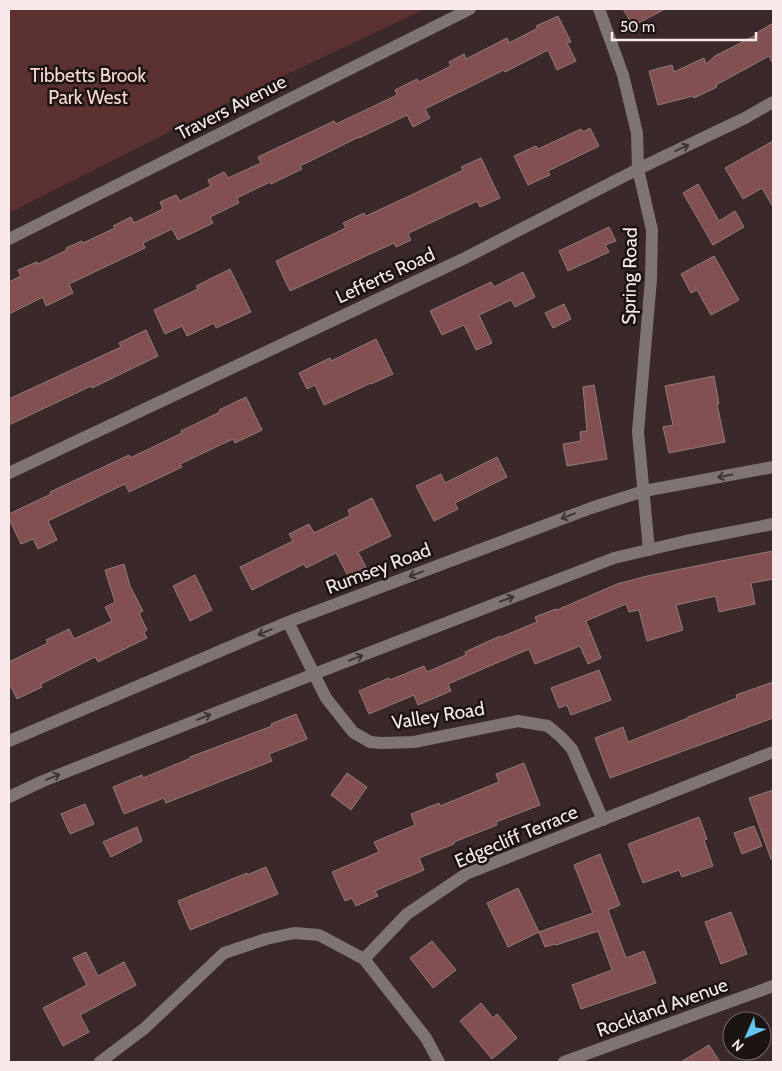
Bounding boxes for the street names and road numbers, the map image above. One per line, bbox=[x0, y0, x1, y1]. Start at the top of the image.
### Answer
street label: Travers Avenue bbox=[172, 70, 290, 145]
street label: Spring Road bbox=[617, 227, 642, 325]
street label: Lefferts Road bbox=[332, 242, 439, 308]
street label: Rumsey Road bbox=[323, 538, 434, 599]
street label: Valley Road bbox=[390, 697, 486, 734]
street label: Edgecliff Terrace bbox=[451, 800, 581, 873]
street label: Rockland Avenue bbox=[593, 973, 731, 1042]

